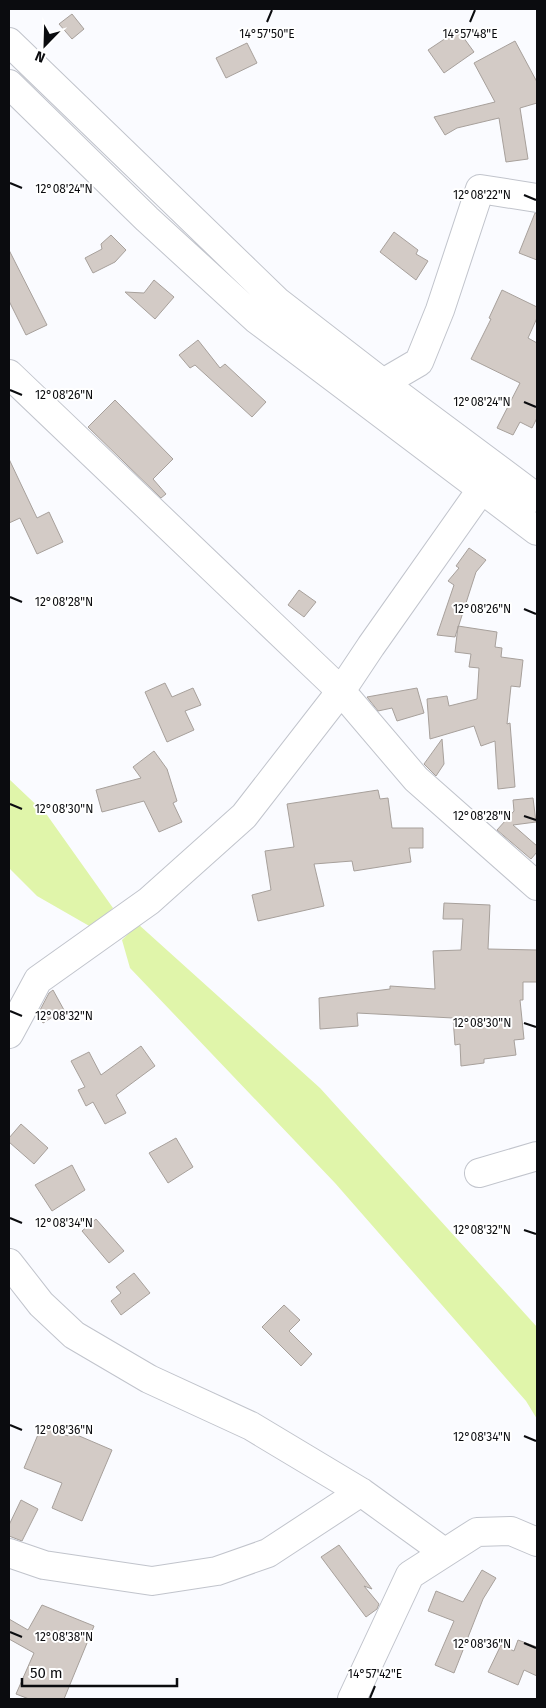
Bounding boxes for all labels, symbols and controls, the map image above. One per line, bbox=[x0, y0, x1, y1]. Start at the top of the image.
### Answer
north arrow bbox=[20, 20, 70, 70]
text: 14°57'50"E bbox=[239, 27, 295, 41]
text: 14°57'48"E bbox=[442, 27, 498, 41]
text: N bbox=[33, 47, 48, 66]
text: 12°08'24"N bbox=[35, 182, 93, 196]
text: 12°08'22"N bbox=[453, 188, 511, 202]
text: 12°08'26"N bbox=[35, 388, 93, 402]
text: 12°08'24"N bbox=[453, 395, 511, 409]
text: 12°08'28"N bbox=[35, 595, 93, 609]
text: 12°08'26"N bbox=[453, 602, 511, 616]
text: 12°08'30"N bbox=[35, 802, 93, 816]
text: 12°08'28"N bbox=[453, 809, 511, 823]
text: 12°08'32"N bbox=[35, 1009, 93, 1023]
text: 12°08'30"N bbox=[453, 1016, 511, 1030]
text: 12°08'34"N bbox=[35, 1216, 93, 1230]
text: 12°08'32"N bbox=[453, 1223, 511, 1237]
text: 12°08'36"N bbox=[35, 1423, 93, 1437]
text: 12°08'34"N bbox=[453, 1430, 511, 1444]
text: 12°08'38"N bbox=[35, 1630, 93, 1644]
text: 12°08'36"N bbox=[453, 1637, 511, 1651]
scale bar bbox=[22, 1656, 178, 1688]
text: 50 m bbox=[30, 1664, 63, 1682]
text: 14°57'42"E bbox=[348, 1667, 402, 1681]

